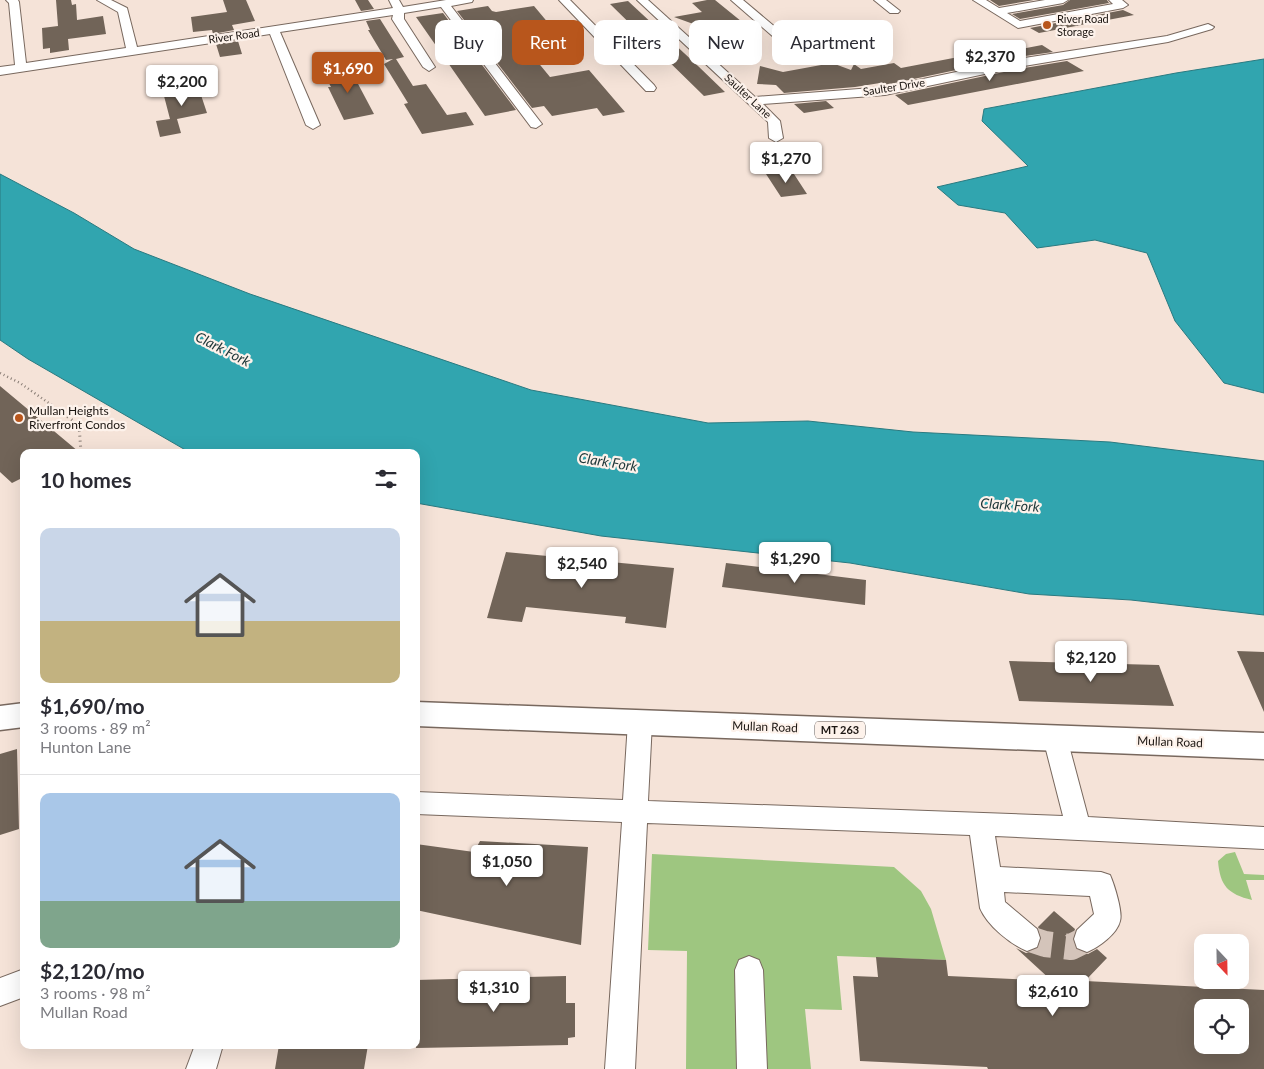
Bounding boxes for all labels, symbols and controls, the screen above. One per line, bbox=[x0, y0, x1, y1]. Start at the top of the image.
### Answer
place label: River Road Storage bbox=[1057, 12, 1109, 38]
marker: River Road Storage bbox=[1041, 19, 1053, 31]
chip: Buy bbox=[435, 20, 502, 65]
chip: Rent bbox=[512, 20, 584, 65]
chip: Filters bbox=[594, 20, 679, 65]
chip: New bbox=[689, 20, 762, 65]
chip: Apartment bbox=[772, 20, 893, 65]
street label: River Road bbox=[207, 25, 260, 46]
pin: $2,370 bbox=[949, 39, 1031, 82]
text: $2,370 bbox=[965, 46, 1015, 65]
pin: $1,690 bbox=[307, 52, 389, 94]
text: $1,690 bbox=[323, 58, 373, 77]
pin: $2,200 bbox=[141, 64, 223, 107]
text: $2,200 bbox=[157, 71, 207, 90]
street label: Saulter Lane bbox=[722, 71, 775, 121]
street label: Saulter Drive bbox=[862, 75, 926, 98]
pin: $1,270 bbox=[745, 142, 827, 184]
text: $1,270 bbox=[761, 148, 811, 167]
water label: Clark Fork bbox=[193, 328, 254, 370]
place label: Mullan Heights Riverfront Condos bbox=[29, 403, 125, 432]
marker: Mullan Heights Riverfront Condos bbox=[13, 412, 25, 424]
water label: Clark Fork bbox=[577, 448, 639, 475]
icon: filters bbox=[372, 465, 400, 493]
text: 10 homes bbox=[40, 467, 131, 492]
water label: Clark Fork bbox=[980, 494, 1041, 515]
pin: $1,290 bbox=[754, 542, 836, 584]
pin: $2,540 bbox=[541, 546, 623, 589]
text: $1,290 bbox=[770, 548, 820, 567]
text: $2,540 bbox=[557, 553, 607, 572]
icon: home bbox=[175, 560, 265, 650]
pin: $2,120 bbox=[1050, 640, 1132, 683]
text: $2,120 bbox=[1066, 647, 1116, 666]
text: $1,690/mo bbox=[40, 693, 145, 718]
text: 3 rooms · 89 m² bbox=[40, 718, 151, 737]
street label: Mullan Road bbox=[732, 718, 798, 735]
road number: MT 263 bbox=[815, 722, 865, 738]
street label: Mullan Road bbox=[1137, 733, 1203, 750]
text: Hunton Lane bbox=[40, 737, 131, 756]
icon: home bbox=[175, 826, 265, 916]
pin: $1,050 bbox=[466, 844, 548, 887]
text: $1,050 bbox=[482, 851, 532, 870]
north arrow bbox=[1194, 934, 1249, 989]
map controls bbox=[1194, 934, 1249, 1054]
text: $2,120/mo bbox=[40, 958, 145, 983]
pin: $1,310 bbox=[453, 970, 535, 1013]
pin: $2,610 bbox=[1012, 974, 1094, 1017]
text: $1,310 bbox=[469, 977, 519, 996]
text: $2,610 bbox=[1028, 981, 1078, 1000]
text: 3 rooms · 98 m² bbox=[40, 983, 151, 1002]
button: locate bbox=[1194, 999, 1249, 1054]
text: Mullan Road bbox=[40, 1002, 128, 1021]

